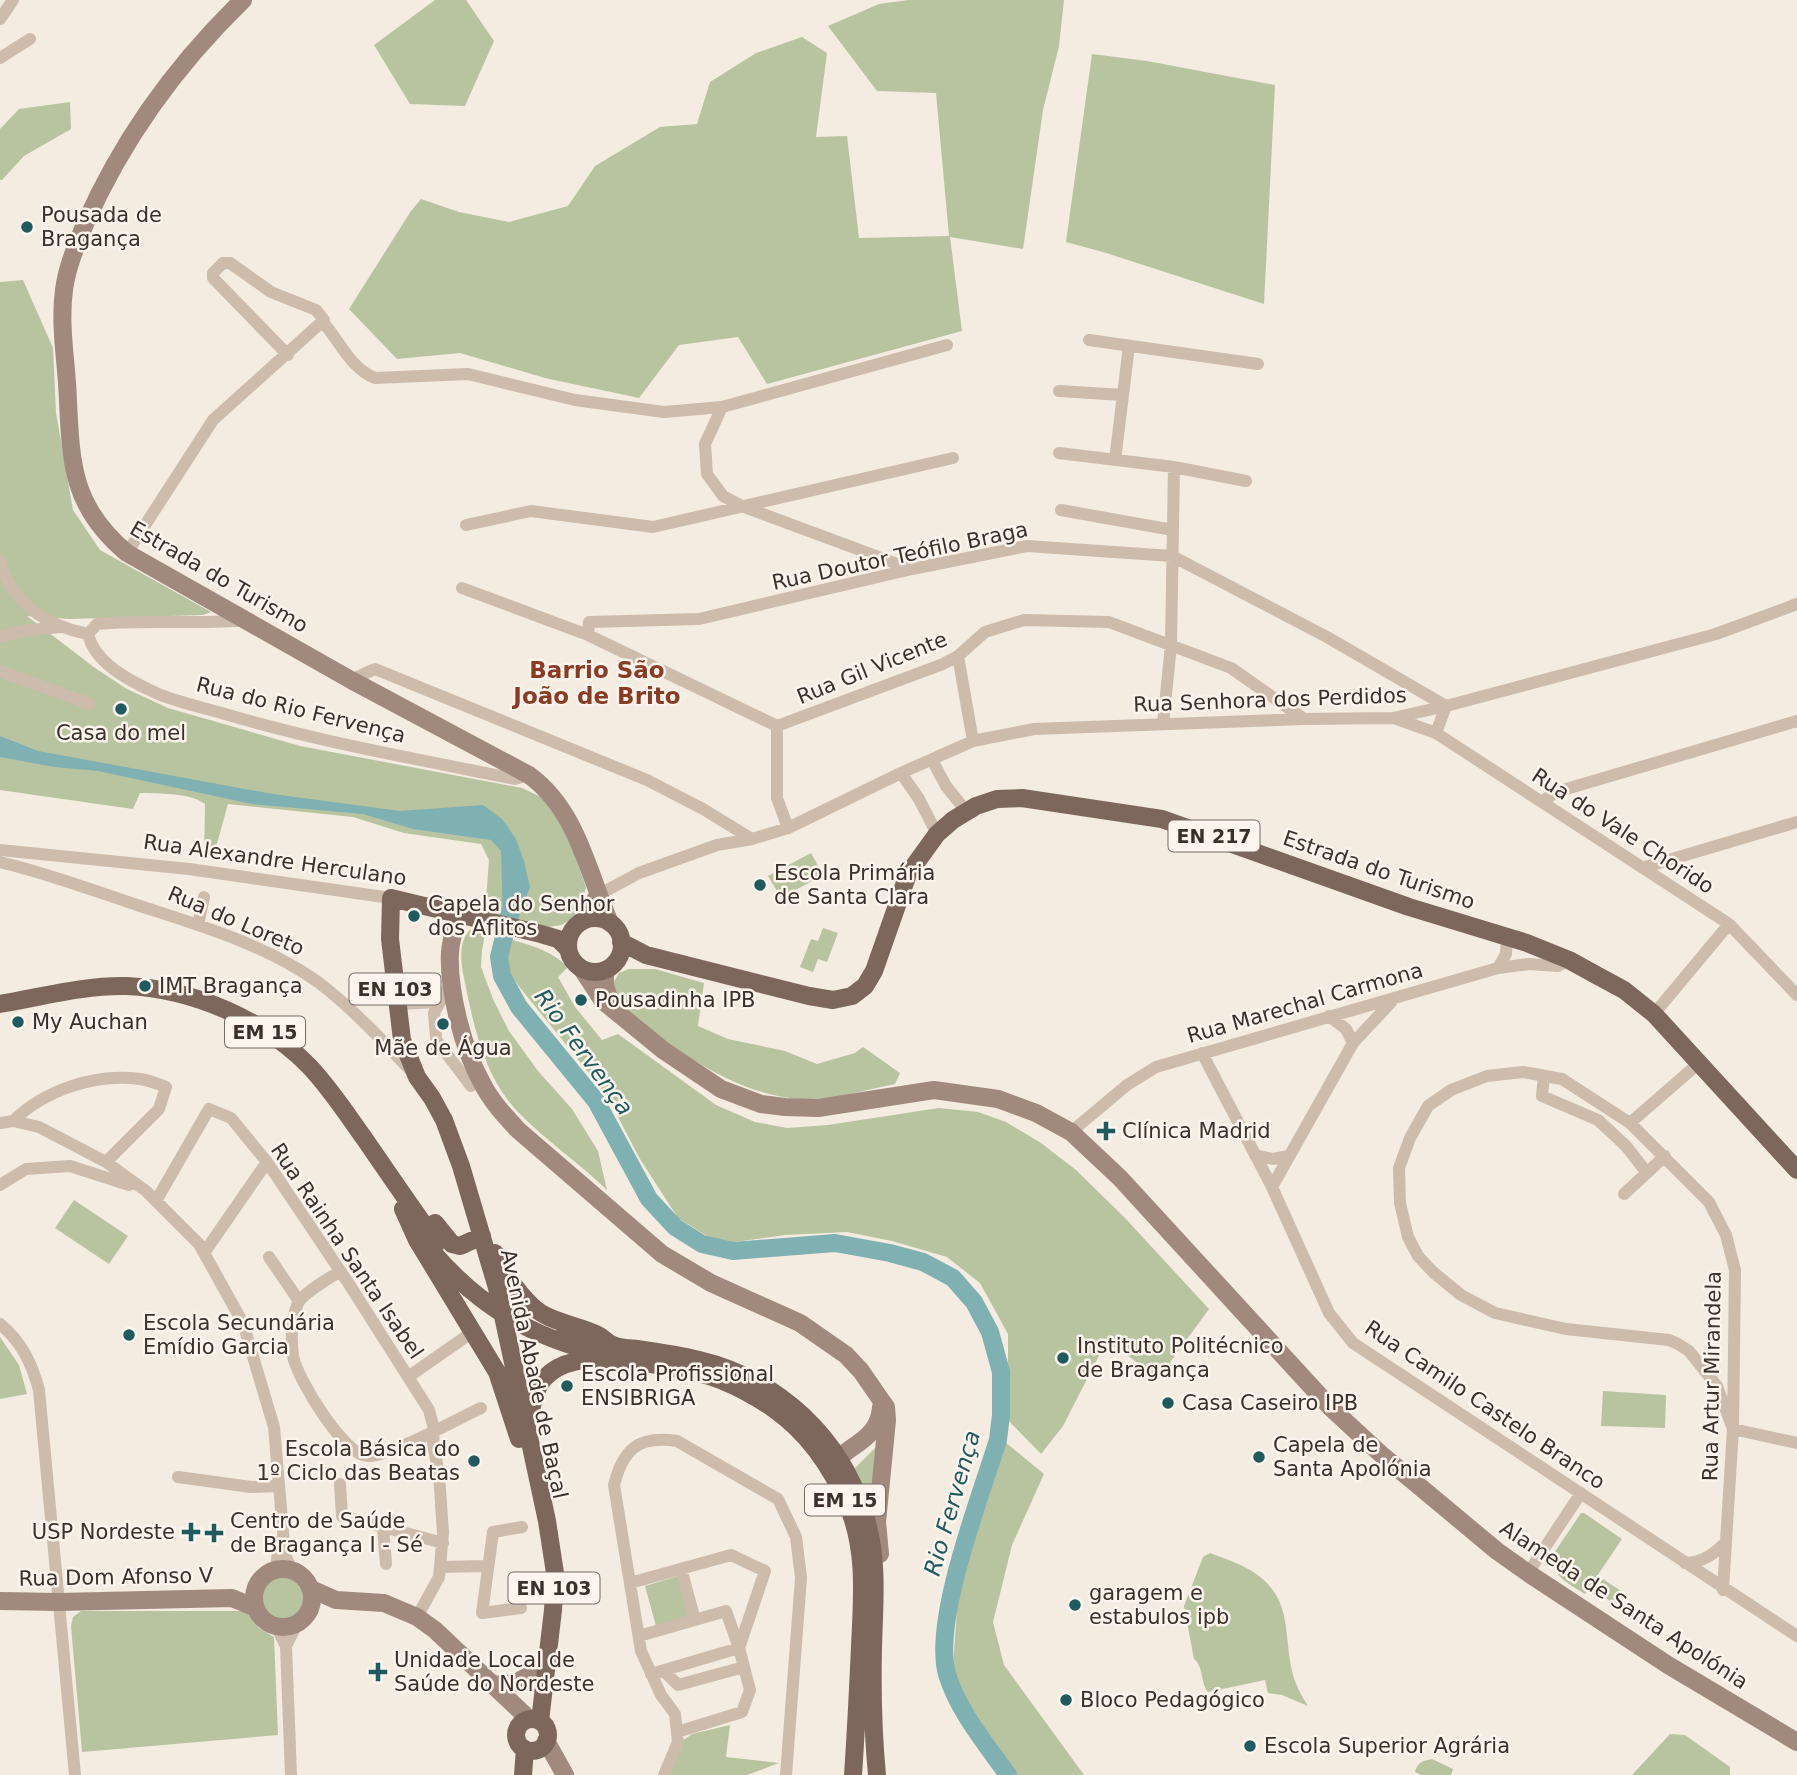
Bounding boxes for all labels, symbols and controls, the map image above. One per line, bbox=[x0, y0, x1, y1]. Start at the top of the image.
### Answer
place label: Pousada de Bragança bbox=[41, 203, 162, 251]
marker: Pousada de Bragança bbox=[19, 219, 35, 235]
street label: Estrada do Turismo bbox=[126, 516, 312, 638]
street label: Rua Doutor Teófilo Braga bbox=[770, 517, 1030, 595]
street label: Rua Gil Vicente bbox=[793, 627, 951, 709]
district label: Barrio São João de Brito bbox=[511, 657, 681, 709]
street label: Rua do Rio Fervença bbox=[194, 672, 408, 748]
street label: Rua Senhora dos Perdidos bbox=[1133, 683, 1407, 717]
marker: Casa do mel bbox=[113, 701, 129, 717]
place label: Casa do mel bbox=[56, 721, 186, 745]
street label: Rua do Vale Chorido bbox=[1528, 763, 1718, 899]
road number: EN 217 bbox=[1168, 820, 1260, 852]
street label: Estrada do Turismo bbox=[1280, 826, 1478, 914]
street label: Rua Alexandre Herculano bbox=[142, 830, 408, 890]
place label: Escola Primária de Santa Clara bbox=[774, 861, 935, 909]
marker: Escola Primária de Santa Clara bbox=[752, 877, 768, 893]
street label: Rua do Loreto bbox=[164, 881, 308, 961]
place label: Capela do Senhor dos Aflitos bbox=[428, 892, 615, 940]
marker: Capela do Senhor dos Aflitos bbox=[406, 908, 422, 924]
street label: Rua Marechal Carmona bbox=[1184, 958, 1426, 1048]
road number: EN 103 bbox=[350, 973, 440, 1004]
place label: IMT Bragança bbox=[159, 974, 303, 998]
marker: IMT Bragança bbox=[137, 978, 153, 994]
water label: Rio Fervença bbox=[529, 984, 639, 1120]
place label: Pousadinha IPB bbox=[595, 988, 755, 1012]
marker: Pousadinha IPB bbox=[573, 992, 589, 1008]
place label: My Auchan bbox=[32, 1010, 148, 1034]
marker: My Auchan bbox=[10, 1014, 26, 1030]
road number: EM 15 bbox=[225, 1016, 305, 1048]
marker: Mãe de Água bbox=[435, 1016, 451, 1032]
place label: Mãe de Água bbox=[374, 1035, 512, 1060]
place label: Clínica Madrid bbox=[1122, 1119, 1271, 1143]
marker: Clínica Madrid bbox=[1096, 1121, 1116, 1141]
street label: Rua Rainha Santa Isabel bbox=[266, 1139, 428, 1363]
street label: Avenida Abade de Baçal bbox=[496, 1247, 572, 1501]
street label: Rua Artur Mirandela bbox=[1698, 1271, 1726, 1481]
place label: Escola Secundária Emídio Garcia bbox=[143, 1311, 335, 1359]
street label: Rua Camilo Castelo Branco bbox=[1360, 1316, 1610, 1494]
marker: Escola Secundária Emídio Garcia bbox=[121, 1327, 137, 1343]
place label: Instituto Politécnico de Bragança bbox=[1077, 1334, 1283, 1382]
marker: Instituto Politécnico de Bragança bbox=[1055, 1350, 1071, 1366]
place label: Escola Profissional ENSIBRIGA bbox=[581, 1362, 774, 1410]
marker: Escola Profissional ENSIBRIGA bbox=[559, 1378, 575, 1394]
place label: Casa Caseiro IPB bbox=[1182, 1391, 1358, 1415]
marker: Casa Caseiro IPB bbox=[1160, 1395, 1176, 1411]
water label: Rio Fervença bbox=[919, 1427, 985, 1579]
place label: Capela de Santa Apolónia bbox=[1273, 1433, 1432, 1481]
place label: Escola Básica do 1º Ciclo das Beatas bbox=[257, 1437, 460, 1485]
marker: Capela de Santa Apolónia bbox=[1251, 1449, 1267, 1465]
marker: Escola Básica do 1º Ciclo das Beatas bbox=[466, 1453, 482, 1469]
road number: EM 15 bbox=[805, 1484, 885, 1516]
place label: Centro de Saúde de Bragança I - Sé bbox=[230, 1509, 423, 1557]
street label: Alameda de Santa Apolónia bbox=[1496, 1516, 1752, 1694]
place label: USP Nordeste bbox=[32, 1520, 175, 1544]
marker: USP Nordeste bbox=[181, 1522, 201, 1542]
marker: Centro de Saúde de Bragança I - Sé bbox=[204, 1523, 224, 1543]
street label: Rua Dom Afonso V bbox=[18, 1563, 214, 1591]
road number: EN 103 bbox=[508, 1572, 600, 1604]
place label: garagem e estabulos ipb bbox=[1089, 1581, 1229, 1629]
marker: garagem e estabulos ipb bbox=[1067, 1597, 1083, 1613]
place label: Unidade Local de Saúde do Nordeste bbox=[394, 1648, 594, 1696]
marker: Unidade Local de Saúde do Nordeste bbox=[368, 1662, 388, 1682]
place label: Bloco Pedagógico bbox=[1080, 1688, 1265, 1712]
marker: Bloco Pedagógico bbox=[1058, 1692, 1074, 1708]
place label: Escola Superior Agrária bbox=[1264, 1734, 1510, 1758]
marker: Escola Superior Agrária bbox=[1242, 1738, 1258, 1754]

